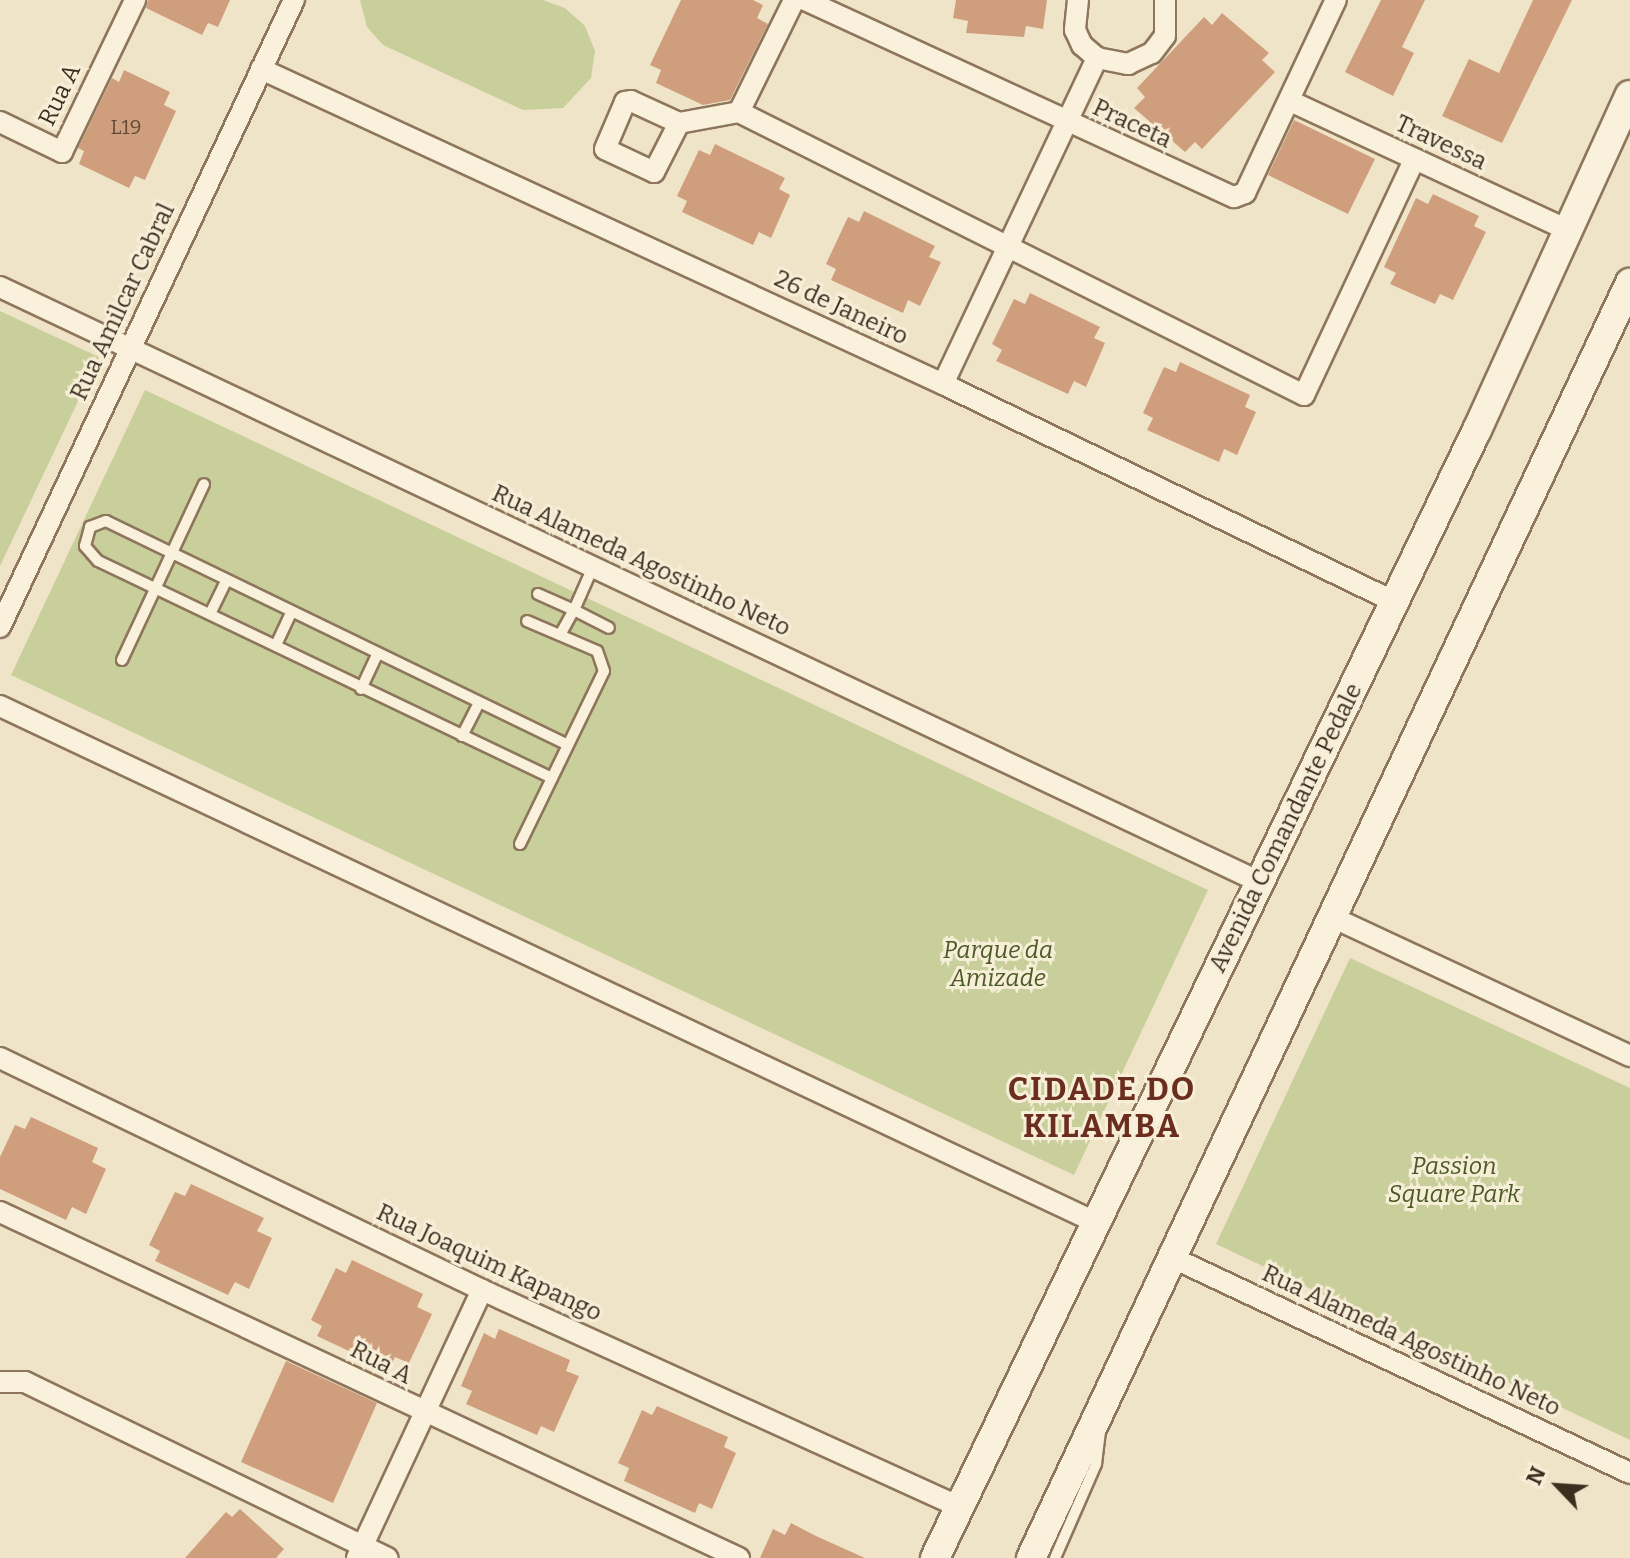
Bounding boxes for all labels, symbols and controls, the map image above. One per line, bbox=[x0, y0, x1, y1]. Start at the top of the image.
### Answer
street label: Rua A bbox=[33, 59, 87, 131]
street label: Praceta bbox=[1088, 93, 1176, 155]
street label: Travessa bbox=[1391, 109, 1491, 177]
house number: L19 bbox=[111, 115, 141, 139]
street label: Rua Amilcar Cabral bbox=[65, 199, 181, 405]
street label: 26 de Janeiro bbox=[770, 265, 912, 351]
street label: Rua Alameda Agostinho Neto bbox=[487, 479, 795, 643]
street label: Avenida Comandante Pedale bbox=[1203, 679, 1369, 977]
park label: Parque da Amizade bbox=[943, 937, 1053, 993]
district label: CIDADE DO KILAMBA bbox=[1008, 1071, 1196, 1146]
park label: Passion Square Park bbox=[1388, 1153, 1520, 1209]
street label: Rua Joaquim Kapango bbox=[372, 1198, 606, 1328]
street label: Rua Alameda Agostinho Neto bbox=[1257, 1259, 1565, 1423]
street label: Rua A bbox=[345, 1335, 417, 1391]
north arrow bbox=[1518, 1446, 1598, 1526]
text: N bbox=[1520, 1462, 1552, 1489]

